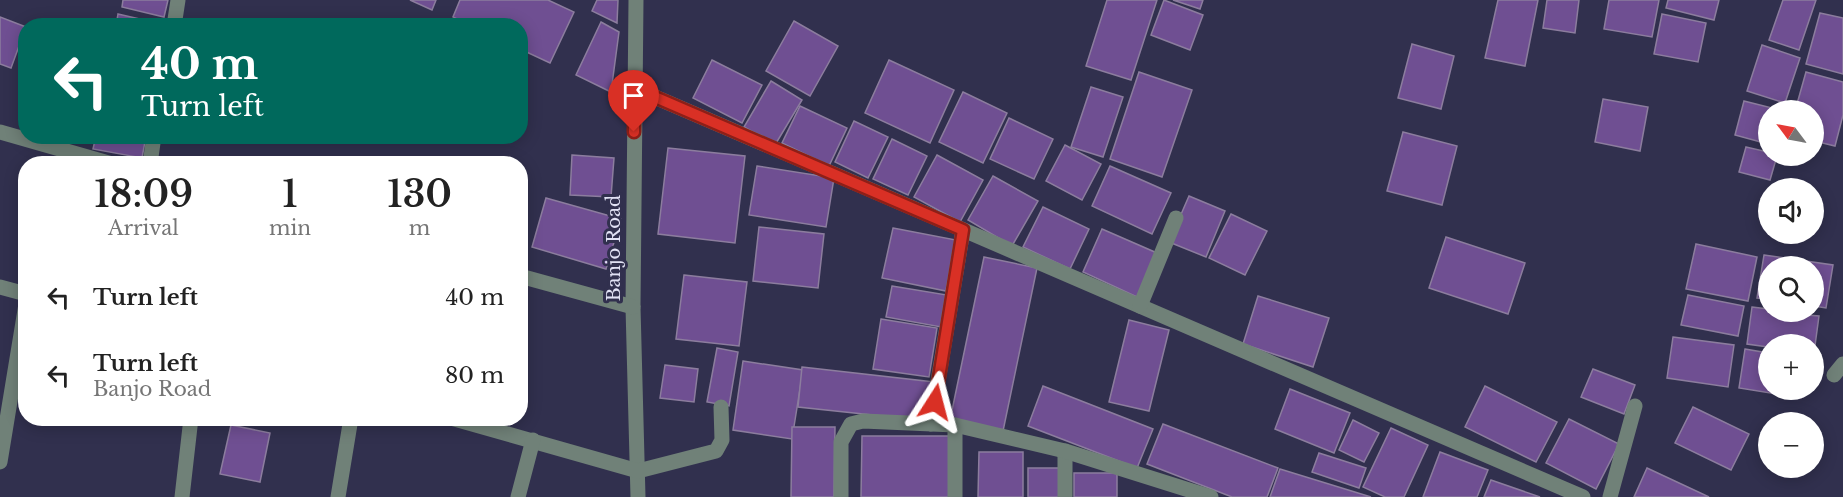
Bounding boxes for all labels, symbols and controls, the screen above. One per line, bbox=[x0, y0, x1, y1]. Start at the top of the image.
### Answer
text: 40 m bbox=[141, 38, 258, 90]
icon: left bbox=[42, 42, 120, 120]
pin bbox=[608, 70, 659, 132]
icon: arrive bbox=[617, 79, 650, 112]
text: Turn left bbox=[141, 90, 264, 123]
north arrow bbox=[1758, 100, 1824, 166]
map controls bbox=[1758, 100, 1824, 478]
text: 18:09 bbox=[94, 172, 193, 217]
text: 1 bbox=[282, 172, 298, 217]
text: 130 bbox=[387, 172, 452, 217]
button: sound bbox=[1758, 178, 1824, 244]
street label: Banjo Road bbox=[603, 195, 625, 301]
text: Arrival bbox=[108, 216, 179, 240]
text: min bbox=[269, 216, 311, 240]
text: m bbox=[409, 216, 430, 240]
button: search bbox=[1758, 256, 1824, 322]
icon: left bbox=[42, 281, 75, 314]
text: Turn left bbox=[93, 284, 198, 311]
text: 40 m bbox=[446, 284, 504, 311]
button: + bbox=[1758, 334, 1824, 400]
text: Turn left bbox=[93, 350, 198, 377]
icon: left bbox=[42, 359, 75, 392]
text: 80 m bbox=[445, 362, 504, 389]
position arrow bbox=[903, 370, 967, 434]
text: Banjo Road bbox=[93, 377, 211, 401]
button: − bbox=[1758, 412, 1824, 478]

